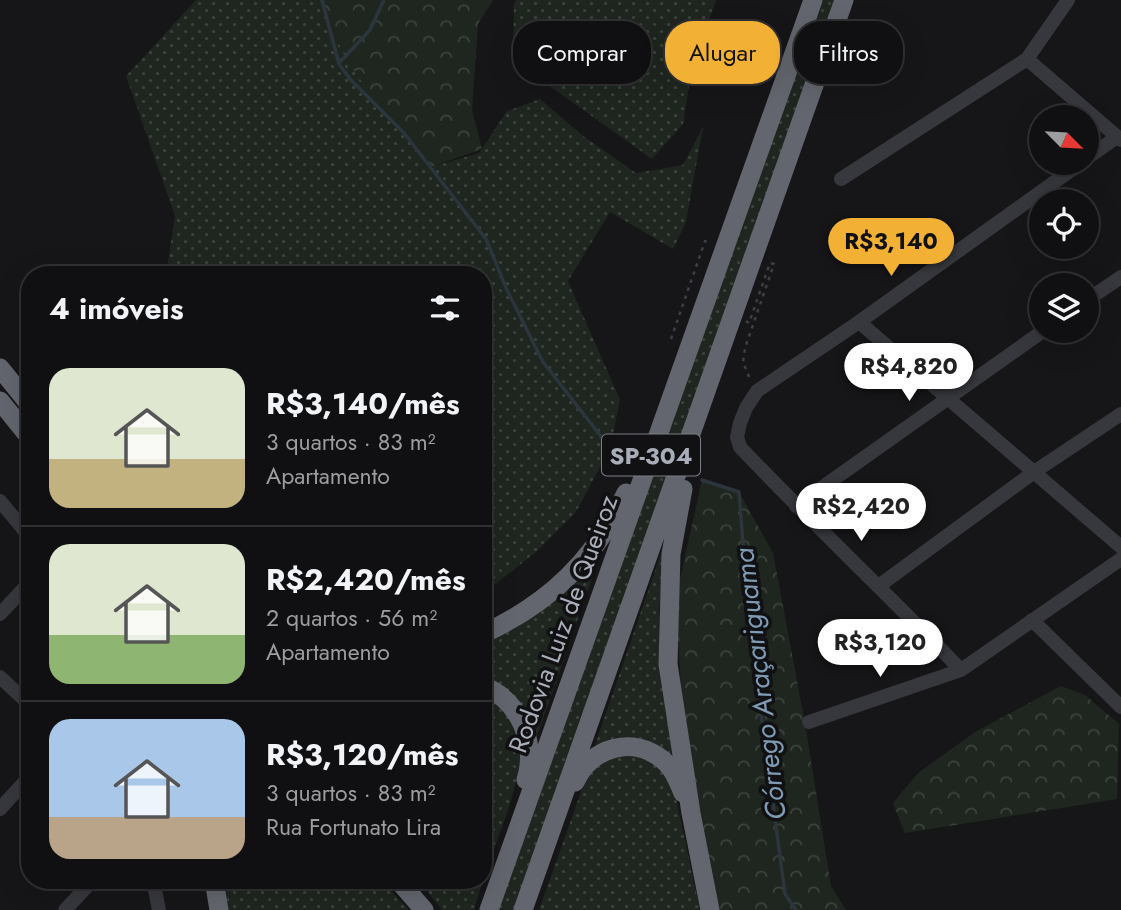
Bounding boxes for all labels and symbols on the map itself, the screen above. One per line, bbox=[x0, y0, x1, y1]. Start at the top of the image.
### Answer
north arrow bbox=[1029, 105, 1099, 175]
pin: R$3,140 bbox=[826, 218, 956, 278]
pin: R$4,820 bbox=[844, 344, 974, 403]
road number: SP-304 bbox=[602, 434, 700, 476]
pin: R$2,420 bbox=[796, 484, 926, 543]
street label: Rodovia Luiz de Queiroz bbox=[499, 490, 627, 758]
water label: Córrego Araçariguama bbox=[723, 545, 797, 822]
pin: R$3,120 bbox=[815, 620, 945, 679]

